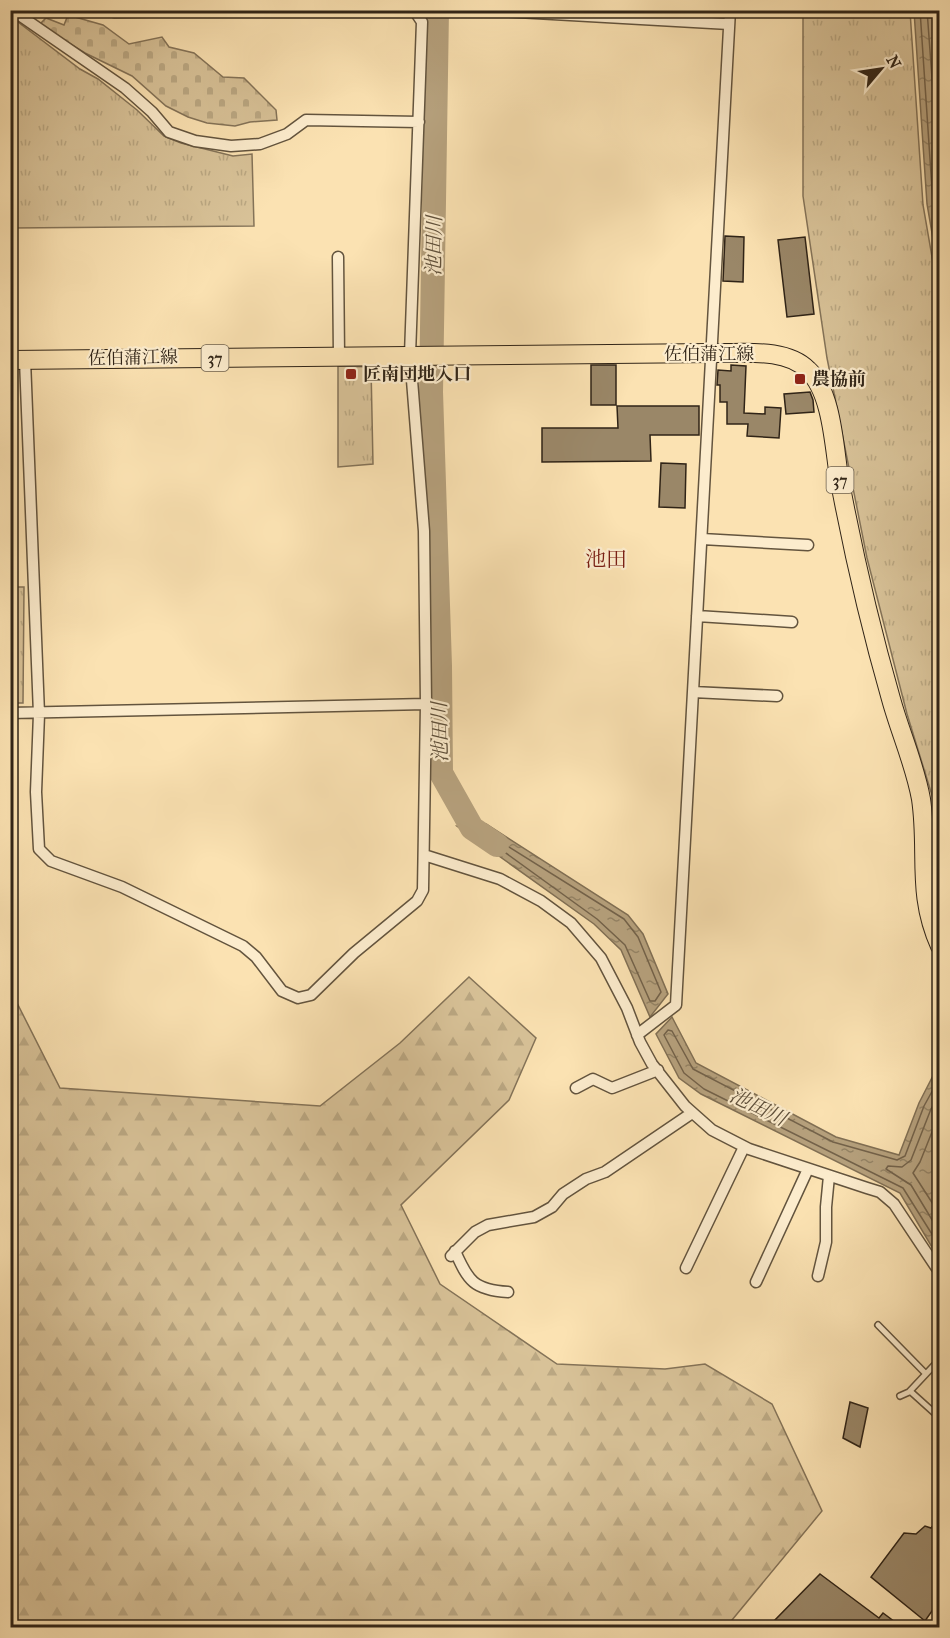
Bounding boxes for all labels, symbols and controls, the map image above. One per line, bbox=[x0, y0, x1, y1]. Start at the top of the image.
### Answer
north arrow bbox=[851, 39, 911, 99]
text: N bbox=[882, 52, 905, 73]
water label: 池田川 bbox=[422, 214, 446, 276]
street label: 佐伯蒲江線 bbox=[664, 344, 754, 365]
road number: 37 bbox=[202, 345, 228, 371]
street label: 佐伯蒲江線 bbox=[88, 347, 178, 369]
place label: 匠南団地入口 bbox=[363, 364, 471, 385]
marker: 匠南団地入口 bbox=[344, 367, 358, 381]
place label: 農協前 bbox=[812, 369, 866, 390]
marker: 農協前 bbox=[793, 372, 807, 386]
road number: 37 bbox=[826, 467, 854, 493]
district label: 池田 bbox=[585, 547, 627, 571]
water label: 池田川 bbox=[428, 700, 452, 762]
water label: 池田川 bbox=[726, 1084, 792, 1131]

